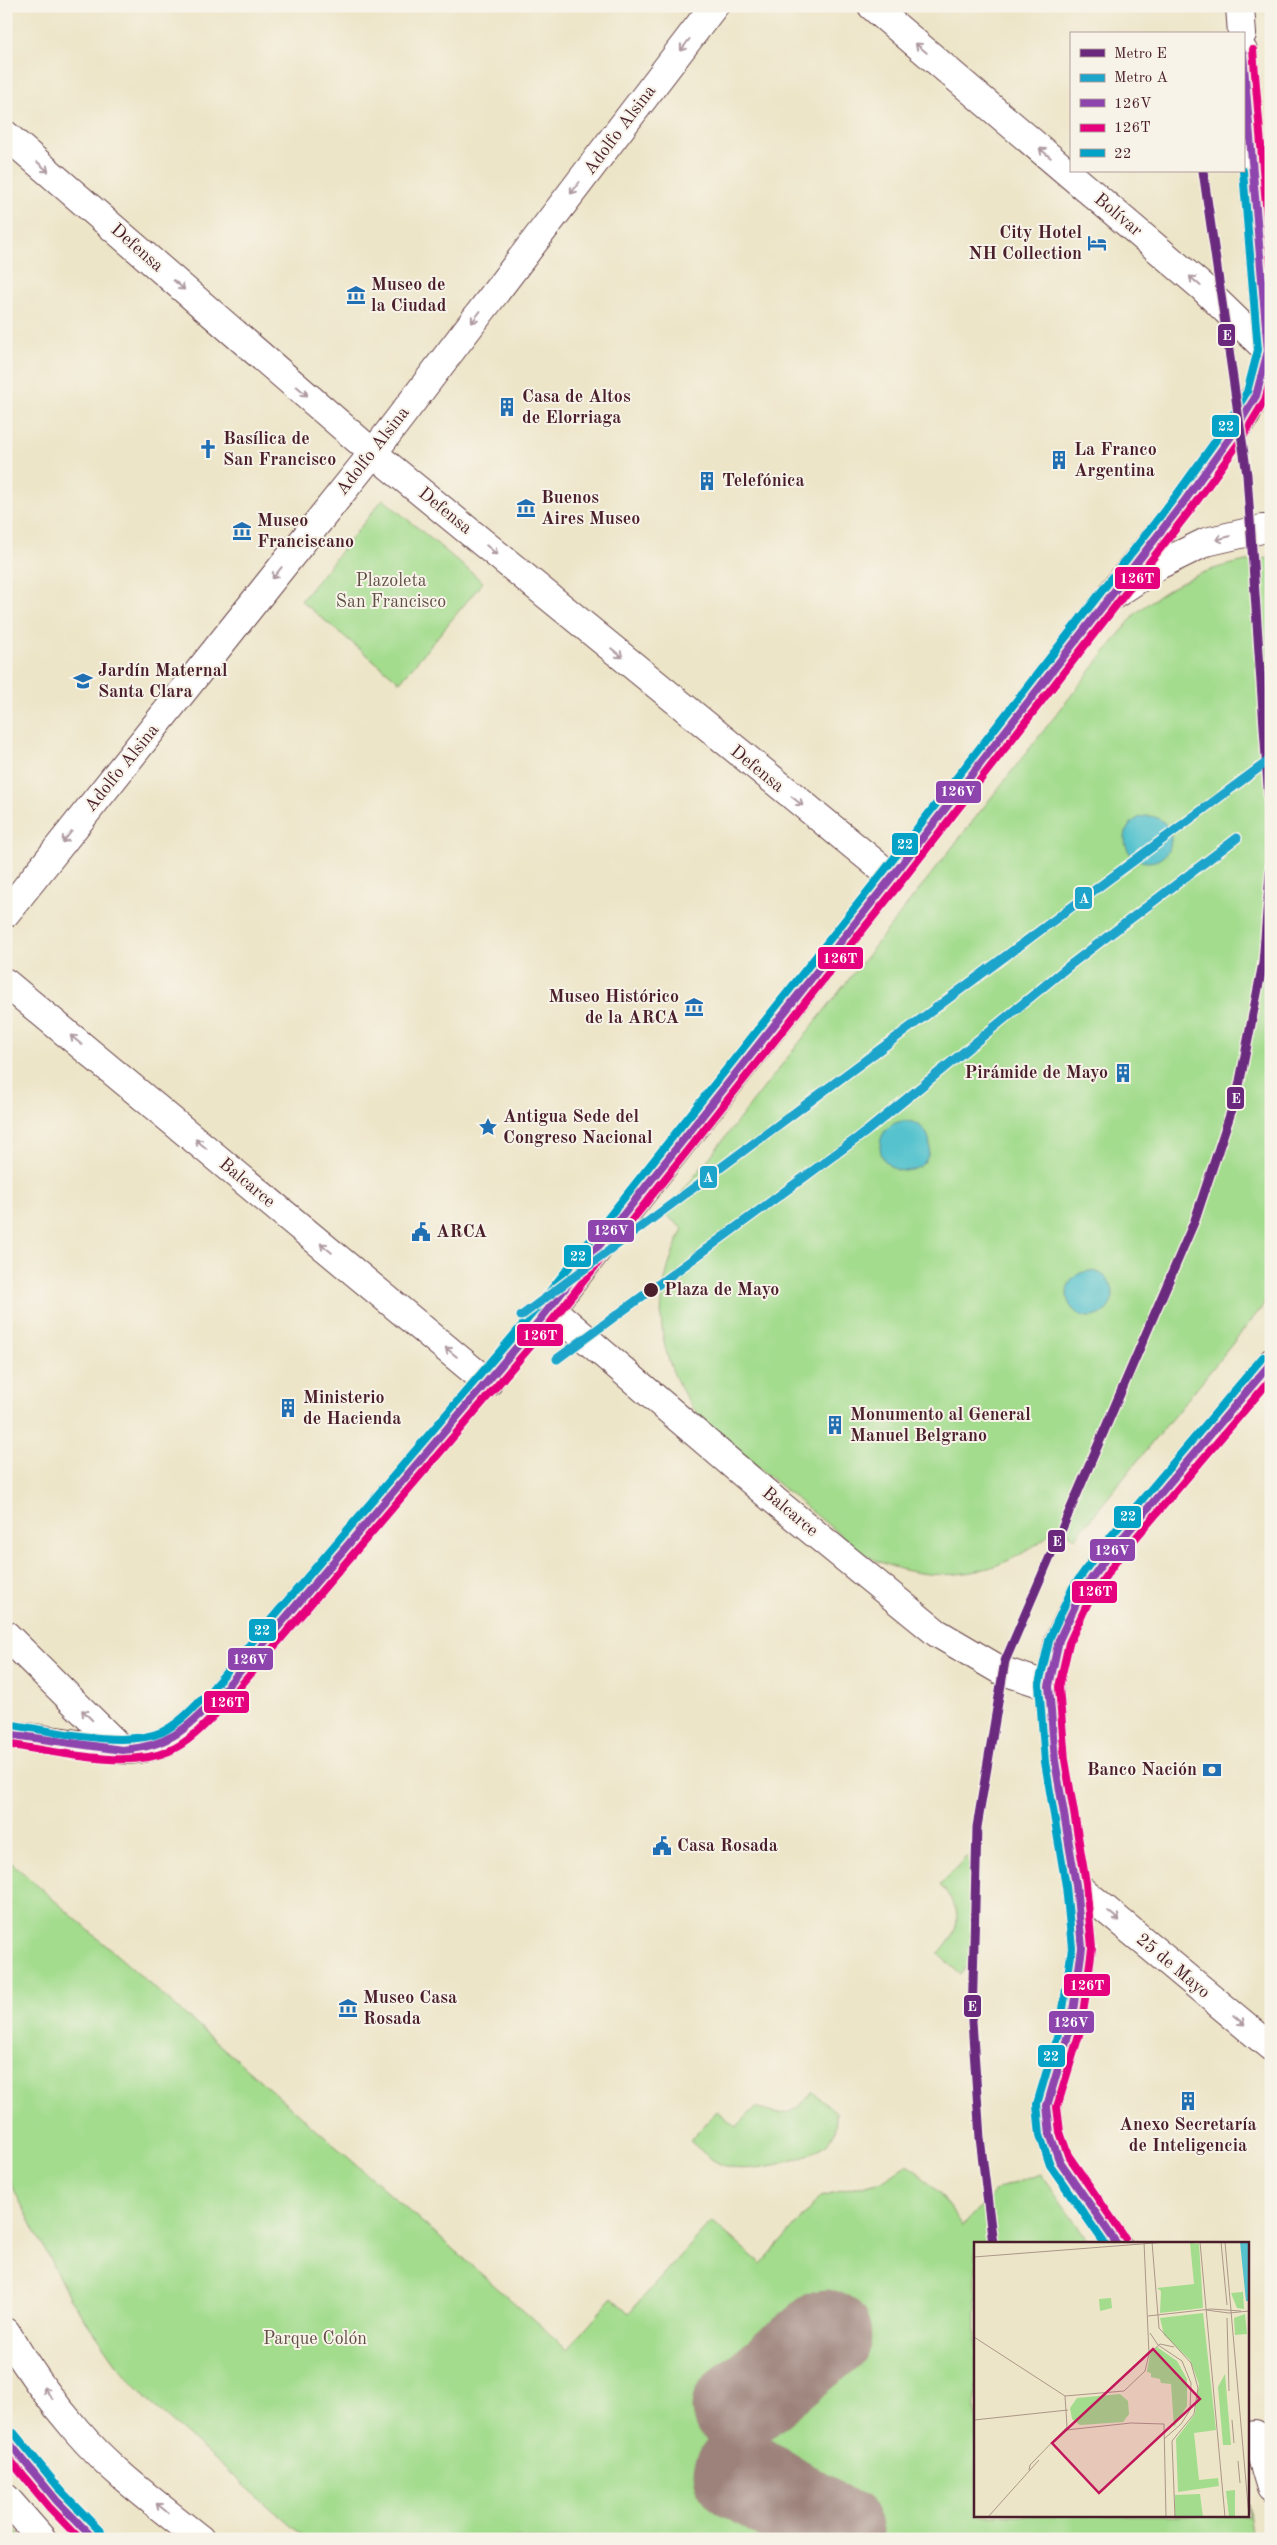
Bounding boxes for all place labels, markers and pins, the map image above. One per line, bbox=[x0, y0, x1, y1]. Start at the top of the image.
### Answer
place label: City Hotel NH Collection bbox=[968, 224, 1082, 263]
hotel icon: City Hotel NH Collection bbox=[1086, 232, 1108, 254]
place label: Museo de la Ciudad bbox=[371, 276, 447, 315]
museum icon: Museo de la Ciudad bbox=[345, 284, 367, 306]
place label: Casa de Altos de Elorriaga bbox=[522, 388, 631, 427]
building icon: Casa de Altos de Elorriaga bbox=[496, 396, 518, 418]
place label: Basílica de San Francisco bbox=[223, 430, 336, 469]
church icon: Basílica de San Francisco bbox=[197, 438, 219, 460]
place label: La Franco Argentina bbox=[1074, 441, 1157, 480]
building icon: La Franco Argentina bbox=[1048, 449, 1070, 471]
building icon: Telefónica bbox=[696, 470, 718, 492]
place label: Telefónica bbox=[722, 472, 805, 490]
place label: Buenos Aires Museo bbox=[541, 489, 640, 528]
museum icon: Buenos Aires Museo bbox=[515, 497, 537, 519]
place label: Museo Franciscano bbox=[257, 512, 354, 551]
museum icon: Museo Franciscano bbox=[231, 520, 253, 542]
place label: Jardín Maternal Santa Clara bbox=[98, 662, 228, 701]
school or university icon: Jardín Maternal Santa Clara bbox=[72, 670, 94, 692]
place label: Museo Histórico de la ARCA bbox=[549, 988, 679, 1027]
museum icon: Museo Histórico de la ARCA bbox=[683, 996, 705, 1018]
building icon: Pirámide de Mayo bbox=[1112, 1062, 1134, 1084]
place label: Pirámide de Mayo bbox=[965, 1064, 1108, 1082]
place label: Antigua Sede del Congreso Nacional bbox=[503, 1108, 653, 1147]
place icon: Antigua Sede del Congreso Nacional bbox=[477, 1116, 499, 1138]
public building icon: ARCA bbox=[410, 1221, 432, 1243]
place label: ARCA bbox=[436, 1223, 488, 1241]
marker: Plaza de Mayo bbox=[642, 1281, 660, 1299]
place label: Plaza de Mayo bbox=[664, 1281, 779, 1299]
place label: Ministerio de Hacienda bbox=[303, 1389, 401, 1428]
building icon: Ministerio de Hacienda bbox=[277, 1397, 299, 1419]
place label: Monumento al General Manuel Belgrano bbox=[850, 1406, 1031, 1445]
building icon: Monumento al General Manuel Belgrano bbox=[824, 1414, 846, 1436]
bank icon: Banco Nación bbox=[1201, 1759, 1223, 1781]
place label: Banco Nación bbox=[1087, 1761, 1197, 1779]
public building icon: Casa Rosada bbox=[651, 1835, 673, 1857]
place label: Casa Rosada bbox=[677, 1837, 778, 1855]
place label: Museo Casa Rosada bbox=[363, 1989, 457, 2028]
museum icon: Museo Casa Rosada bbox=[337, 1997, 359, 2019]
building icon: Anexo Secretaría de Inteligencia bbox=[1177, 2090, 1199, 2112]
place label: Anexo Secretaría de Inteligencia bbox=[1119, 2116, 1257, 2155]

